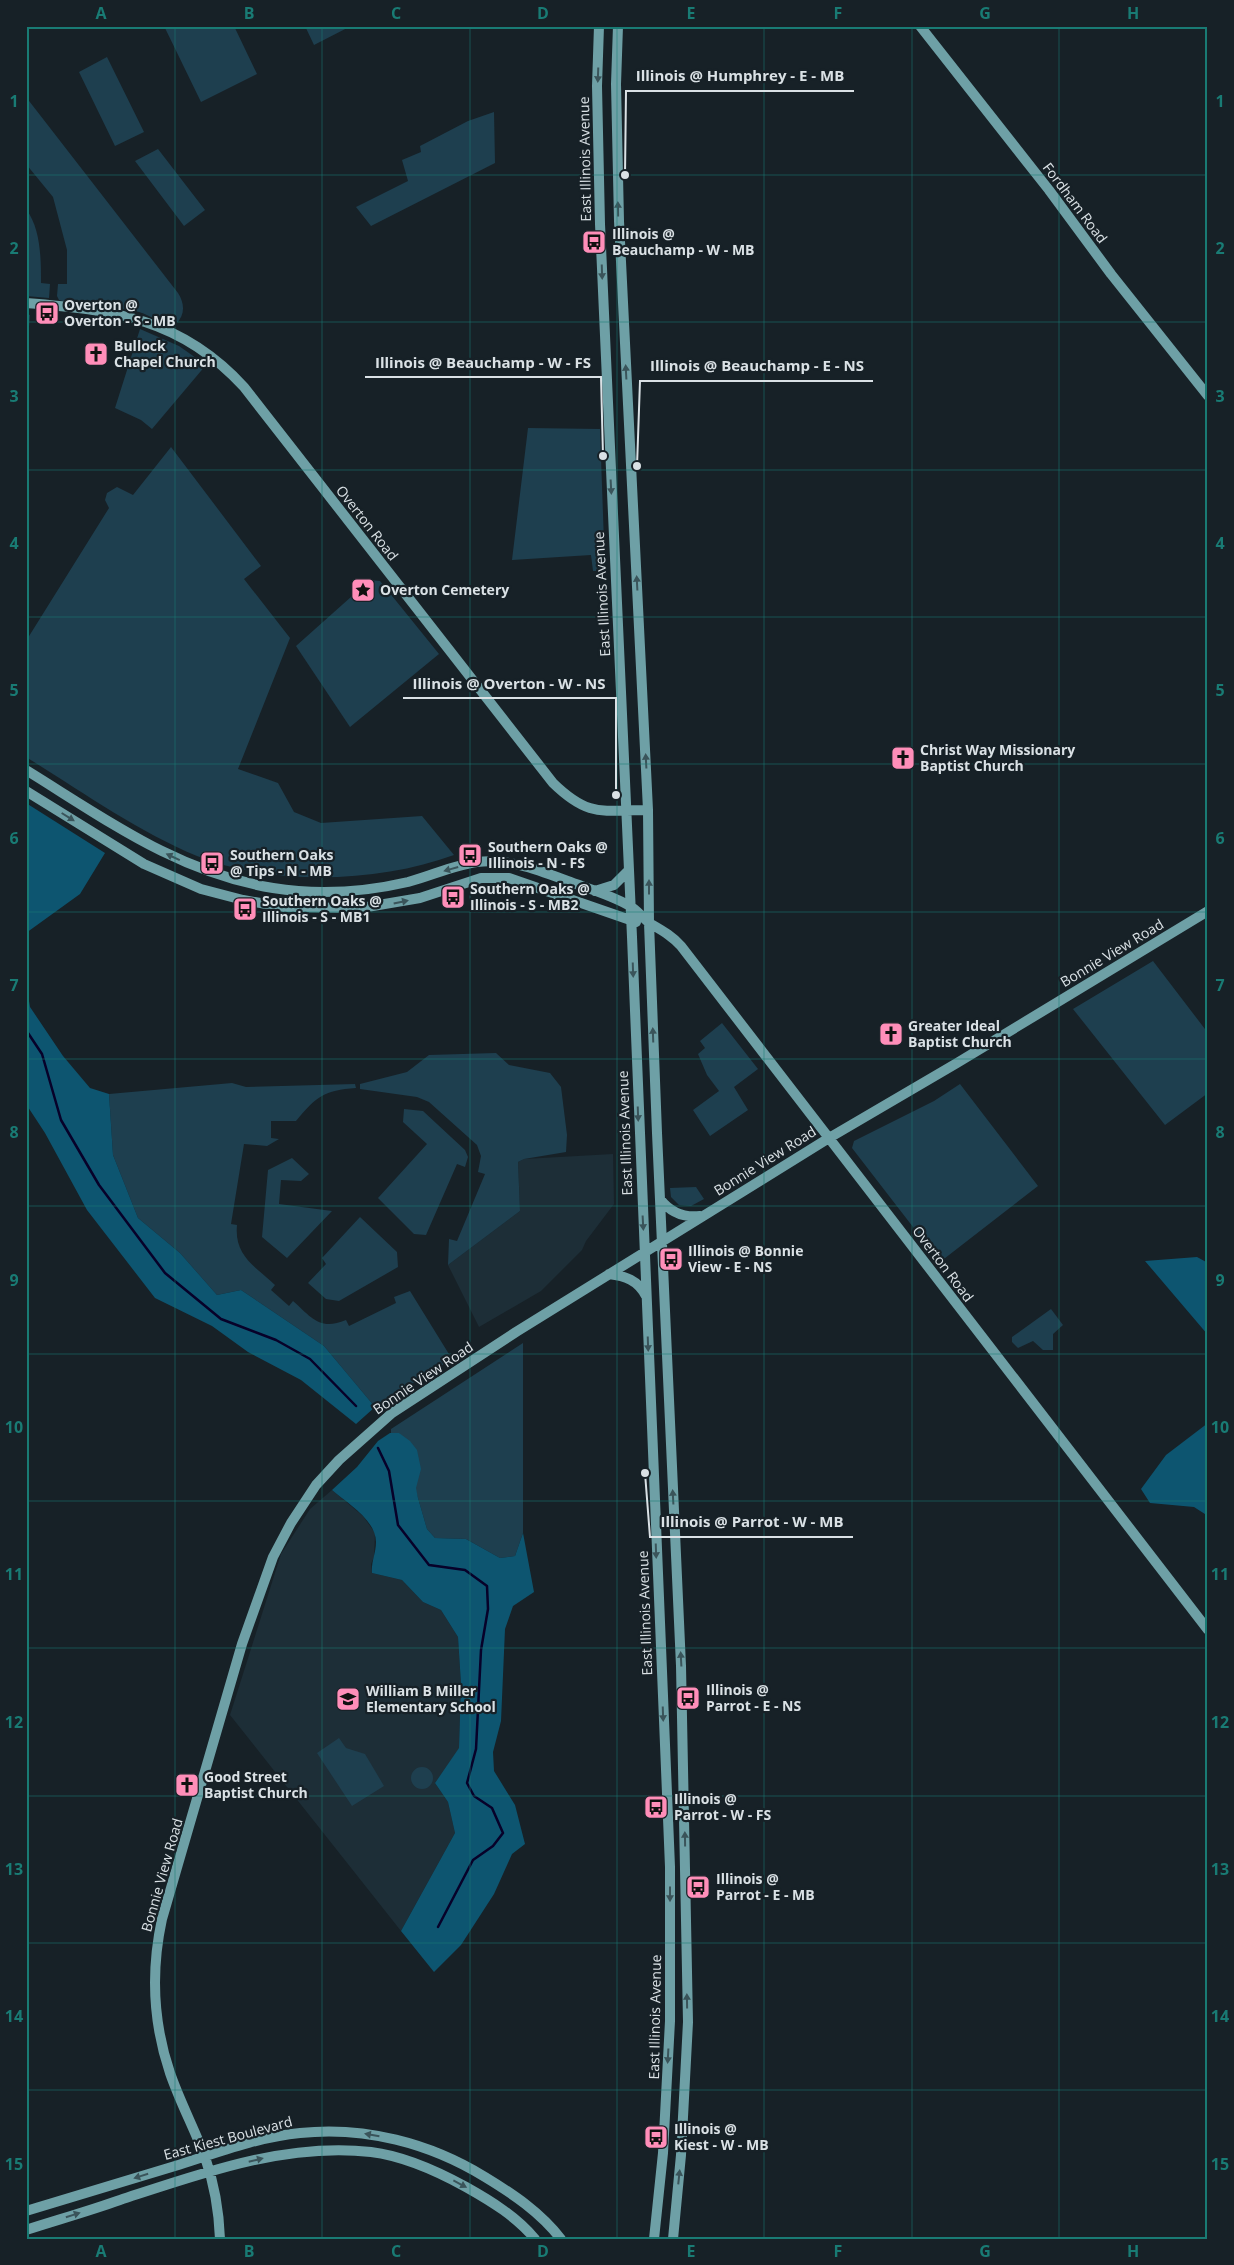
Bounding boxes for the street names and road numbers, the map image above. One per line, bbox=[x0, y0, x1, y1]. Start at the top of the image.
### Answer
street label: East Illinois Avenue bbox=[574, 96, 595, 222]
street label: Fordham Road bbox=[1039, 159, 1112, 247]
street label: Overton Road bbox=[332, 481, 403, 564]
street label: East Illinois Avenue bbox=[589, 531, 614, 657]
street label: Bonnie View Road bbox=[1057, 914, 1167, 991]
street label: East Illinois Avenue bbox=[613, 1070, 636, 1196]
street label: Bonnie View Road bbox=[710, 1121, 820, 1200]
street label: Overton Road bbox=[909, 1222, 978, 1306]
street label: Bonnie View Road bbox=[369, 1337, 477, 1418]
street label: East Illinois Avenue bbox=[633, 1550, 656, 1676]
street label: Bonnie View Road bbox=[136, 1816, 187, 1934]
street label: East Illinois Avenue bbox=[644, 1954, 665, 2080]
street label: East Kiest Boulevard bbox=[161, 2111, 294, 2164]

